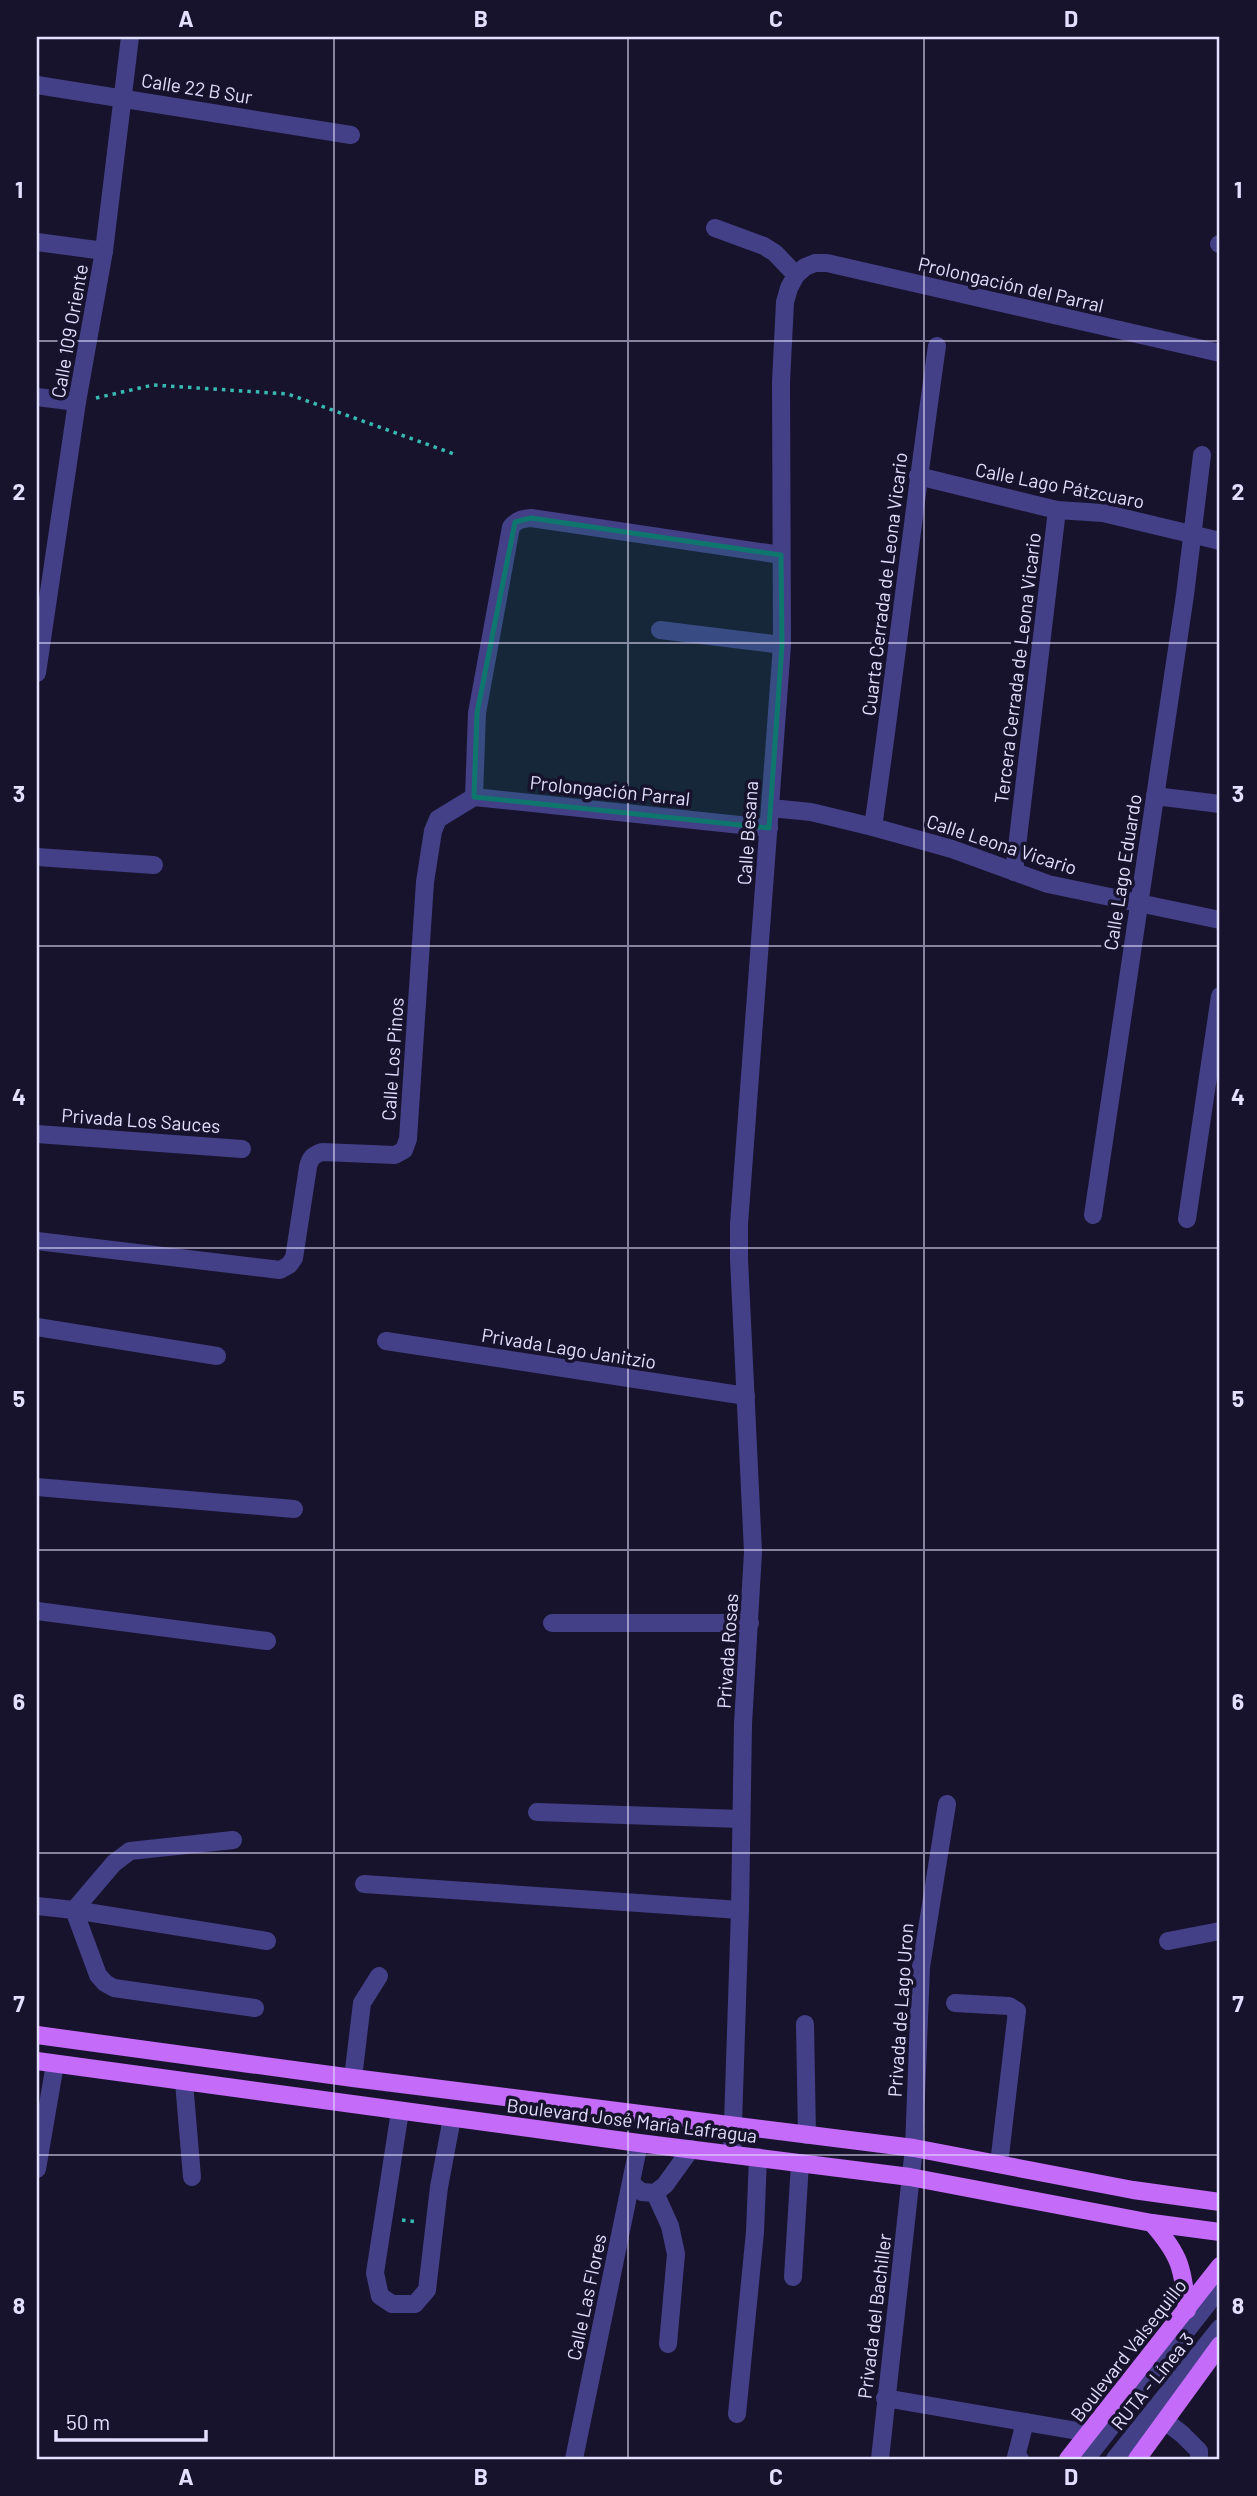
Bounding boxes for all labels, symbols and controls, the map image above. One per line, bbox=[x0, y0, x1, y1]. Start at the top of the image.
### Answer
text: A bbox=[178, 4, 194, 32]
text: B bbox=[474, 4, 488, 32]
text: C bbox=[769, 4, 783, 32]
text: D bbox=[1064, 4, 1078, 32]
street label: Calle 22 B Sur bbox=[140, 68, 254, 108]
text: 1 bbox=[15, 175, 23, 203]
text: 1 bbox=[1234, 175, 1242, 203]
street label: Prolongación del Parral bbox=[916, 251, 1106, 317]
street label: Calle 109 Oriente bbox=[46, 262, 92, 400]
street label: Cuarta Cerrada de Leona Vicario bbox=[856, 451, 912, 717]
street label: Calle Lago Pátzcuaro bbox=[973, 457, 1147, 513]
text: 2 bbox=[13, 477, 25, 505]
text: 2 bbox=[1232, 477, 1244, 505]
street label: Tercera Cerrada de Leona Vicario bbox=[989, 531, 1045, 805]
street label: Prolongación Parral bbox=[529, 770, 691, 810]
text: 3 bbox=[13, 779, 25, 807]
text: 3 bbox=[1232, 779, 1244, 807]
street label: Calle Besana bbox=[732, 780, 762, 886]
street label: Calle Lago Eduardo bbox=[1098, 792, 1146, 952]
street label: Calle Leona Vicario bbox=[924, 809, 1080, 879]
street label: Calle Los Pinos bbox=[376, 997, 408, 1121]
text: 4 bbox=[12, 1082, 26, 1110]
text: 4 bbox=[1231, 1082, 1245, 1110]
street label: Privada Los Sauces bbox=[61, 1103, 221, 1137]
street label: Privada Lago Janitzio bbox=[480, 1323, 658, 1373]
text: 5 bbox=[13, 1384, 25, 1412]
text: 5 bbox=[1232, 1384, 1244, 1412]
street label: Privada Rosas bbox=[712, 1593, 742, 1709]
text: 6 bbox=[13, 1687, 25, 1715]
text: 6 bbox=[1232, 1687, 1244, 1715]
street label: Privada de Lago Uron bbox=[882, 1922, 918, 2098]
text: 7 bbox=[13, 1989, 25, 2017]
text: 7 bbox=[1232, 1989, 1244, 2017]
street label: Boulevard José María Lafragua bbox=[505, 2093, 759, 2147]
street label: Calle Las Flores bbox=[561, 2232, 611, 2362]
street label: Privada del Bachiller bbox=[852, 2232, 896, 2400]
street label: Boulevard Valsequillo bbox=[1065, 2274, 1191, 2426]
text: 8 bbox=[13, 2291, 25, 2319]
text: 8 bbox=[1232, 2291, 1244, 2319]
street label: RUTA - Línea 3 bbox=[1106, 2328, 1198, 2434]
scale bar bbox=[56, 2398, 206, 2442]
text: 50 m bbox=[66, 2409, 110, 2434]
text: A bbox=[178, 2462, 194, 2490]
text: B bbox=[474, 2462, 488, 2490]
text: C bbox=[769, 2462, 783, 2490]
text: D bbox=[1064, 2462, 1078, 2490]

